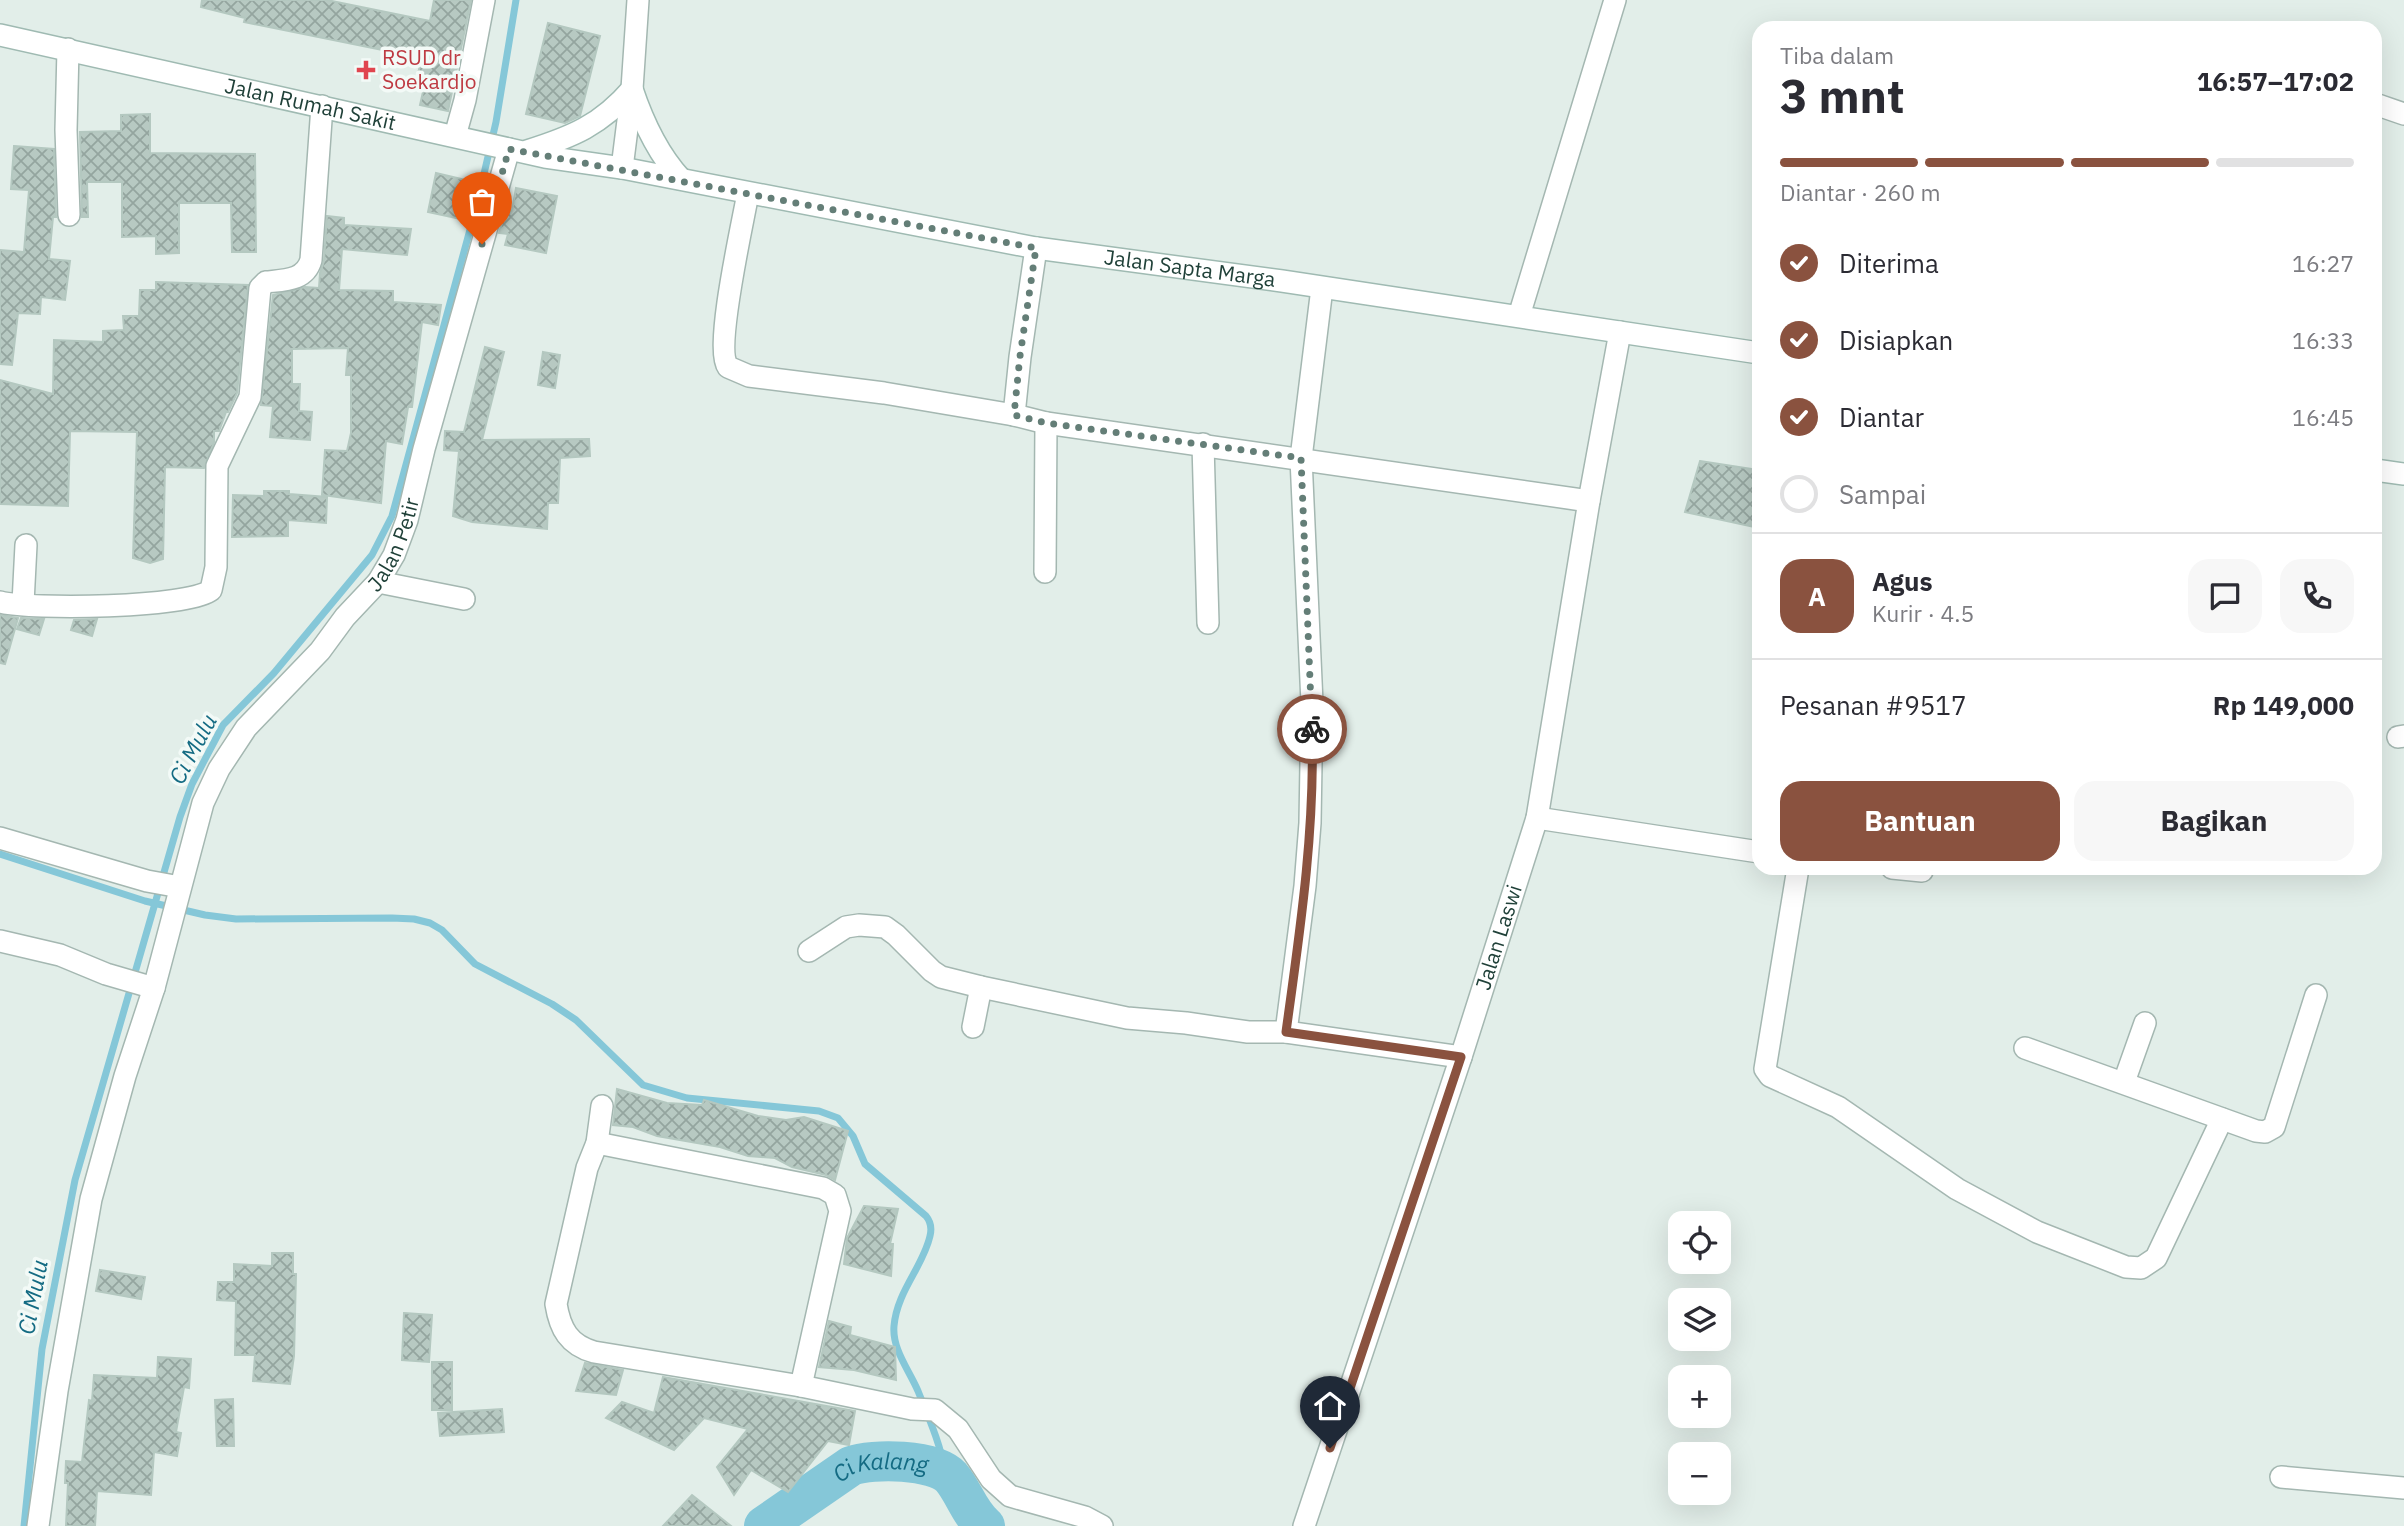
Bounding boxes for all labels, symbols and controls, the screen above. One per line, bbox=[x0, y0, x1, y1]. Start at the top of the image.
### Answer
text: Tiba dalam bbox=[1780, 40, 1894, 70]
place label: RSUD dr Soekardjo bbox=[382, 43, 476, 95]
marker: RSUD dr Soekardjo bbox=[356, 60, 376, 80]
text: 16:57–17:02 bbox=[2197, 64, 2354, 98]
text: 3 mnt bbox=[1780, 66, 1905, 126]
street label: Jalan Rumah Sakit bbox=[222, 71, 399, 136]
pin bbox=[452, 172, 512, 244]
text: Diantar · 260 m bbox=[1780, 177, 1941, 207]
icon: bag bbox=[463, 183, 501, 221]
street label: Jalan Sapta Marga bbox=[1102, 242, 1277, 293]
icon: check bbox=[1780, 244, 1818, 282]
text: Diterima bbox=[1839, 246, 1939, 280]
text: 16:27 bbox=[2292, 248, 2354, 278]
icon: check bbox=[1780, 321, 1818, 359]
text: Disiapkan bbox=[1839, 323, 1953, 357]
text: 16:33 bbox=[2292, 325, 2354, 355]
icon: check bbox=[1780, 398, 1818, 436]
text: Diantar bbox=[1839, 400, 1924, 434]
text: 16:45 bbox=[2292, 402, 2354, 432]
text: Sampai bbox=[1839, 477, 1926, 511]
street label: Jalan Petir bbox=[361, 494, 425, 597]
button: chat bbox=[2188, 559, 2262, 633]
button: phone bbox=[2280, 559, 2354, 633]
text: Agus bbox=[1872, 564, 1933, 598]
text: A bbox=[1808, 579, 1826, 613]
text: Kurir · 4.5 bbox=[1872, 598, 1974, 628]
text: Pesanan #9517 bbox=[1780, 688, 1967, 722]
text: Rp 149,000 bbox=[2213, 688, 2354, 722]
courier bbox=[1277, 694, 1347, 764]
water label: Ci Mulu bbox=[161, 708, 223, 789]
icon: bike bbox=[1293, 710, 1331, 748]
button: Bantuan bbox=[1780, 781, 2060, 861]
button: Bagikan bbox=[2074, 781, 2354, 861]
street label: Jalan Laswi bbox=[1468, 881, 1528, 993]
map controls bbox=[1668, 1211, 1731, 1505]
button: locate bbox=[1668, 1211, 1731, 1274]
water label: Ci Mulu bbox=[10, 1257, 54, 1337]
button: layers bbox=[1668, 1288, 1731, 1351]
button: + bbox=[1668, 1365, 1731, 1428]
pin bbox=[1300, 1376, 1360, 1448]
icon: home bbox=[1311, 1387, 1349, 1425]
button: − bbox=[1668, 1442, 1731, 1505]
water label: Ci Kalang bbox=[826, 1445, 932, 1488]

